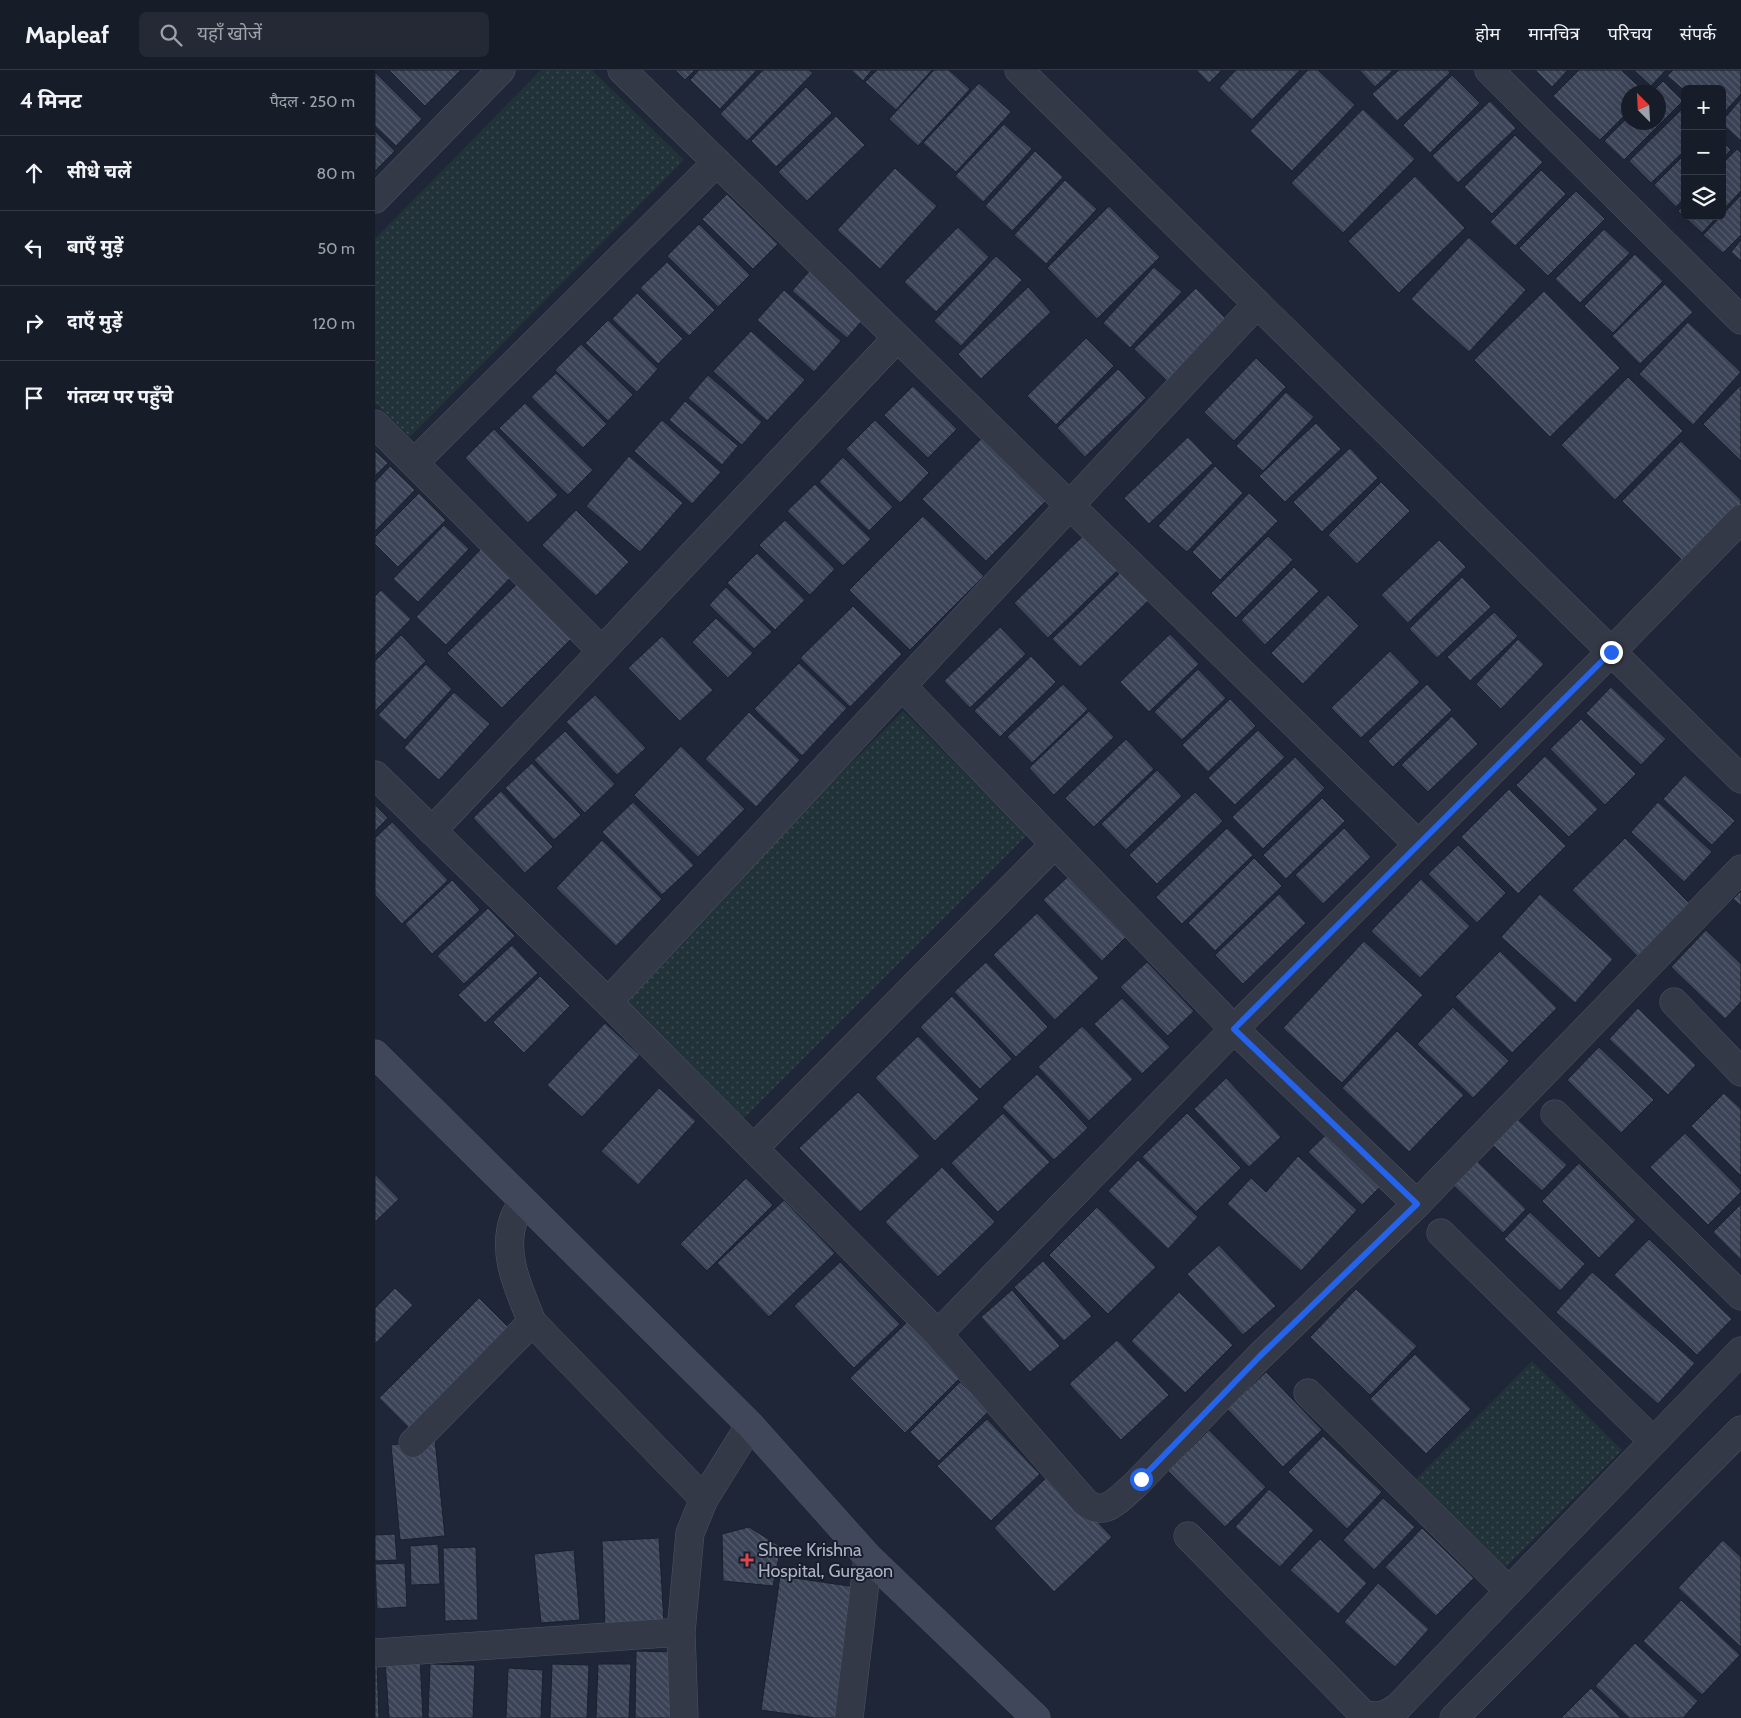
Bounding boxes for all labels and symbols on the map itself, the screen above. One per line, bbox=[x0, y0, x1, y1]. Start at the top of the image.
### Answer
north arrow bbox=[1621, 85, 1666, 130]
route end bbox=[1600, 641, 1623, 664]
route start bbox=[1130, 1468, 1153, 1491]
place label: Shree Krishna Hospital, Gurgaon bbox=[758, 1539, 893, 1582]
marker: Shree Krishna Hospital, Gurgaon bbox=[740, 1553, 754, 1567]

